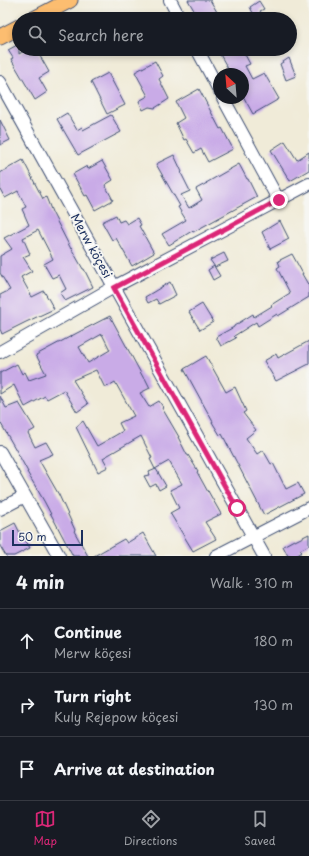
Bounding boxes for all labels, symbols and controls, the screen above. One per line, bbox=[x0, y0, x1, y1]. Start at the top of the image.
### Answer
search box bbox=[12, 12, 297, 56]
icon: search bbox=[26, 23, 48, 45]
text: Search here bbox=[58, 23, 144, 46]
north arrow bbox=[213, 68, 249, 104]
route end bbox=[270, 191, 288, 209]
street label: Merw köçesi bbox=[67, 210, 117, 281]
route start bbox=[228, 499, 246, 517]
scale bar bbox=[12, 528, 83, 547]
text: 50 m bbox=[18, 528, 47, 545]
text: 4 min bbox=[16, 569, 64, 595]
text: Walk · 310 m bbox=[210, 573, 293, 592]
text: Continue bbox=[54, 620, 122, 643]
icon: ahead bbox=[16, 630, 38, 652]
text: 180 m bbox=[254, 631, 293, 650]
text: Merw köçesi bbox=[54, 643, 131, 662]
text: Turn right bbox=[54, 684, 131, 707]
icon: right bbox=[16, 694, 38, 716]
text: 130 m bbox=[254, 695, 293, 714]
text: Kuly Rejepow köçesi bbox=[54, 707, 178, 726]
text: Arrive at destination bbox=[54, 757, 215, 780]
icon: arrive bbox=[16, 758, 38, 780]
tab: Map bbox=[33, 808, 57, 849]
tab: Directions bbox=[124, 808, 177, 849]
tab: Saved bbox=[244, 808, 276, 849]

